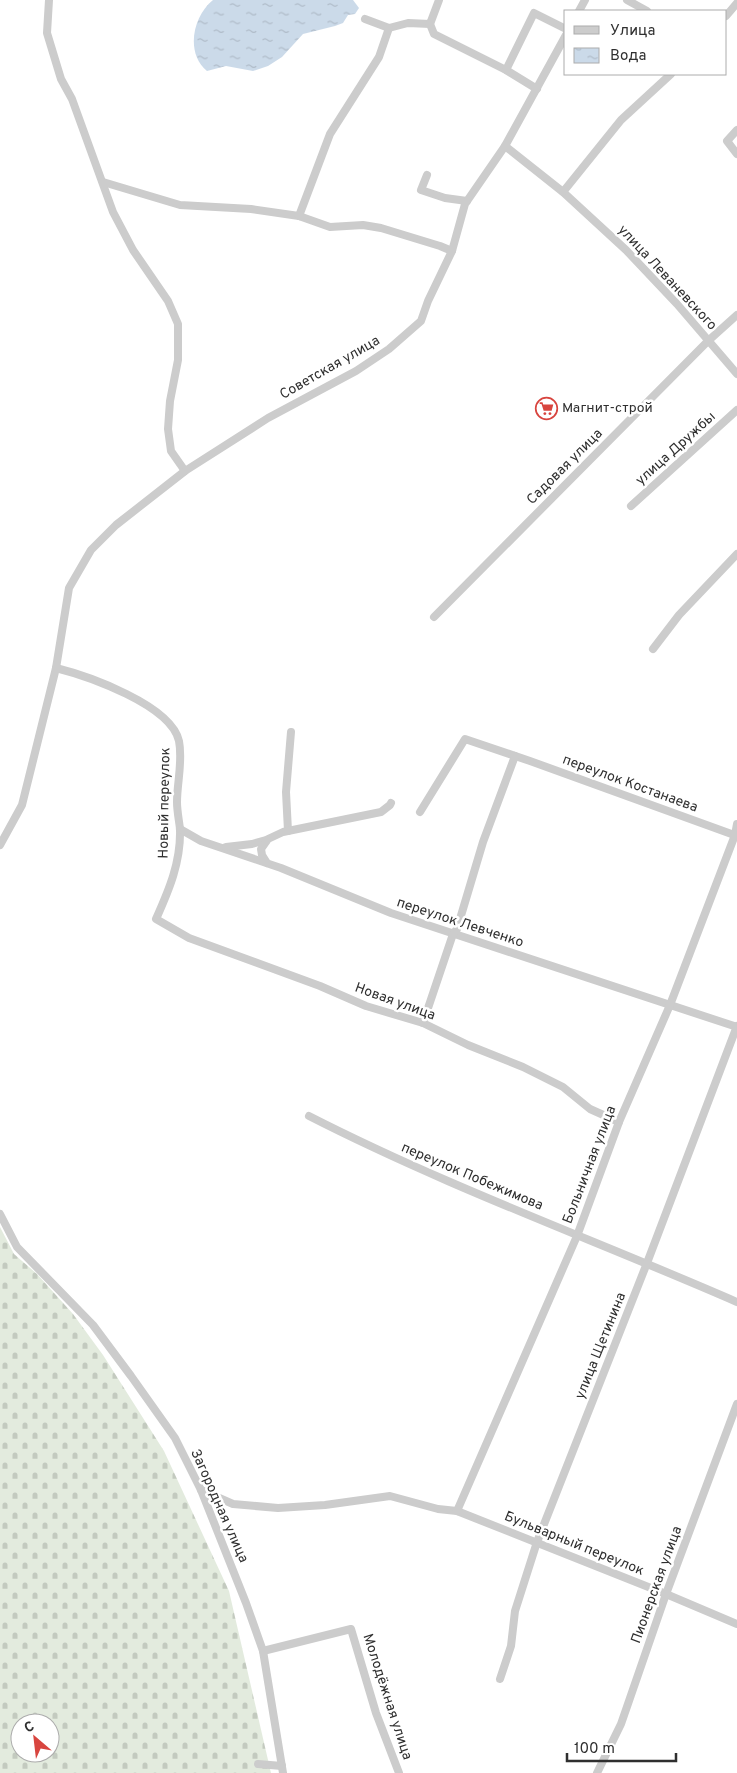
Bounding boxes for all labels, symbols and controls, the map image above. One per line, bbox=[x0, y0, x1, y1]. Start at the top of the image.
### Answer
legend bbox=[564, 10, 727, 75]
text: Улица bbox=[610, 22, 655, 41]
text: Вода bbox=[610, 47, 646, 66]
street label: улица Леваневского bbox=[614, 222, 720, 334]
street label: Советская улица bbox=[277, 332, 383, 404]
supermarket icon: Магнит-строй bbox=[534, 396, 558, 420]
place label: Магнит-строй bbox=[562, 400, 653, 417]
street label: улица Дружбы bbox=[633, 409, 719, 489]
street label: Садовая улица bbox=[523, 425, 607, 509]
street label: Новый переулок bbox=[156, 747, 174, 859]
street label: переулок Костанаева bbox=[560, 752, 700, 816]
street label: переулок Левченко bbox=[394, 894, 526, 952]
street label: Новая улица bbox=[352, 980, 438, 1024]
street label: Больничная улица bbox=[560, 1104, 620, 1226]
street label: переулок Побежимова bbox=[399, 1139, 545, 1215]
street label: улица Щетинина bbox=[572, 1290, 630, 1402]
street label: Загородная улица bbox=[186, 1447, 252, 1565]
street label: Бульварный переулок bbox=[502, 1508, 646, 1580]
street label: Пионерская улица bbox=[628, 1524, 686, 1646]
street label: Молодёжная улица bbox=[359, 1632, 415, 1762]
north arrow bbox=[10, 1713, 60, 1763]
text: С bbox=[22, 1718, 38, 1737]
scale bar bbox=[567, 1730, 676, 1762]
text: 100 m bbox=[574, 1740, 615, 1759]

